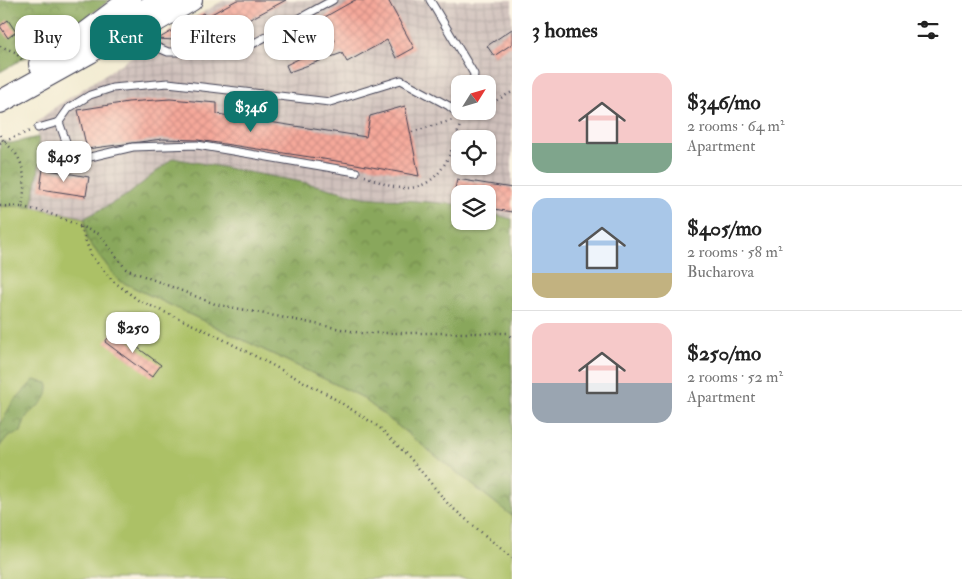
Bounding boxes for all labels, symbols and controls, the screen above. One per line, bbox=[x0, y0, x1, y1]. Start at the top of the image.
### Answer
chip: Buy bbox=[15, 15, 80, 60]
chip: Rent bbox=[90, 15, 161, 60]
chip: Filters bbox=[171, 15, 254, 60]
chip: New bbox=[264, 15, 334, 60]
icon: filters bbox=[914, 16, 942, 44]
text: 3 homes bbox=[532, 17, 598, 44]
north arrow bbox=[451, 75, 496, 120]
map controls bbox=[451, 75, 496, 230]
text: $346/mo bbox=[687, 89, 761, 116]
pin: $346 bbox=[221, 90, 281, 133]
icon: home bbox=[572, 93, 632, 153]
text: $346 bbox=[235, 97, 267, 117]
text: 2 rooms · 64 m² bbox=[687, 116, 785, 136]
button: locate bbox=[451, 130, 496, 175]
text: Apartment bbox=[687, 136, 755, 156]
pin: $405 bbox=[34, 140, 94, 183]
text: $405 bbox=[48, 147, 80, 167]
button: layers bbox=[451, 185, 496, 230]
text: $405/mo bbox=[687, 215, 762, 242]
icon: home bbox=[572, 218, 632, 278]
text: 2 rooms · 58 m² bbox=[687, 242, 782, 262]
text: Bucharova bbox=[687, 262, 754, 282]
pin: $250 bbox=[103, 312, 163, 354]
text: $250 bbox=[117, 318, 149, 338]
text: $250/mo bbox=[687, 340, 761, 367]
icon: home bbox=[572, 343, 632, 403]
text: 2 rooms · 52 m² bbox=[687, 367, 783, 387]
text: Apartment bbox=[687, 387, 755, 407]

